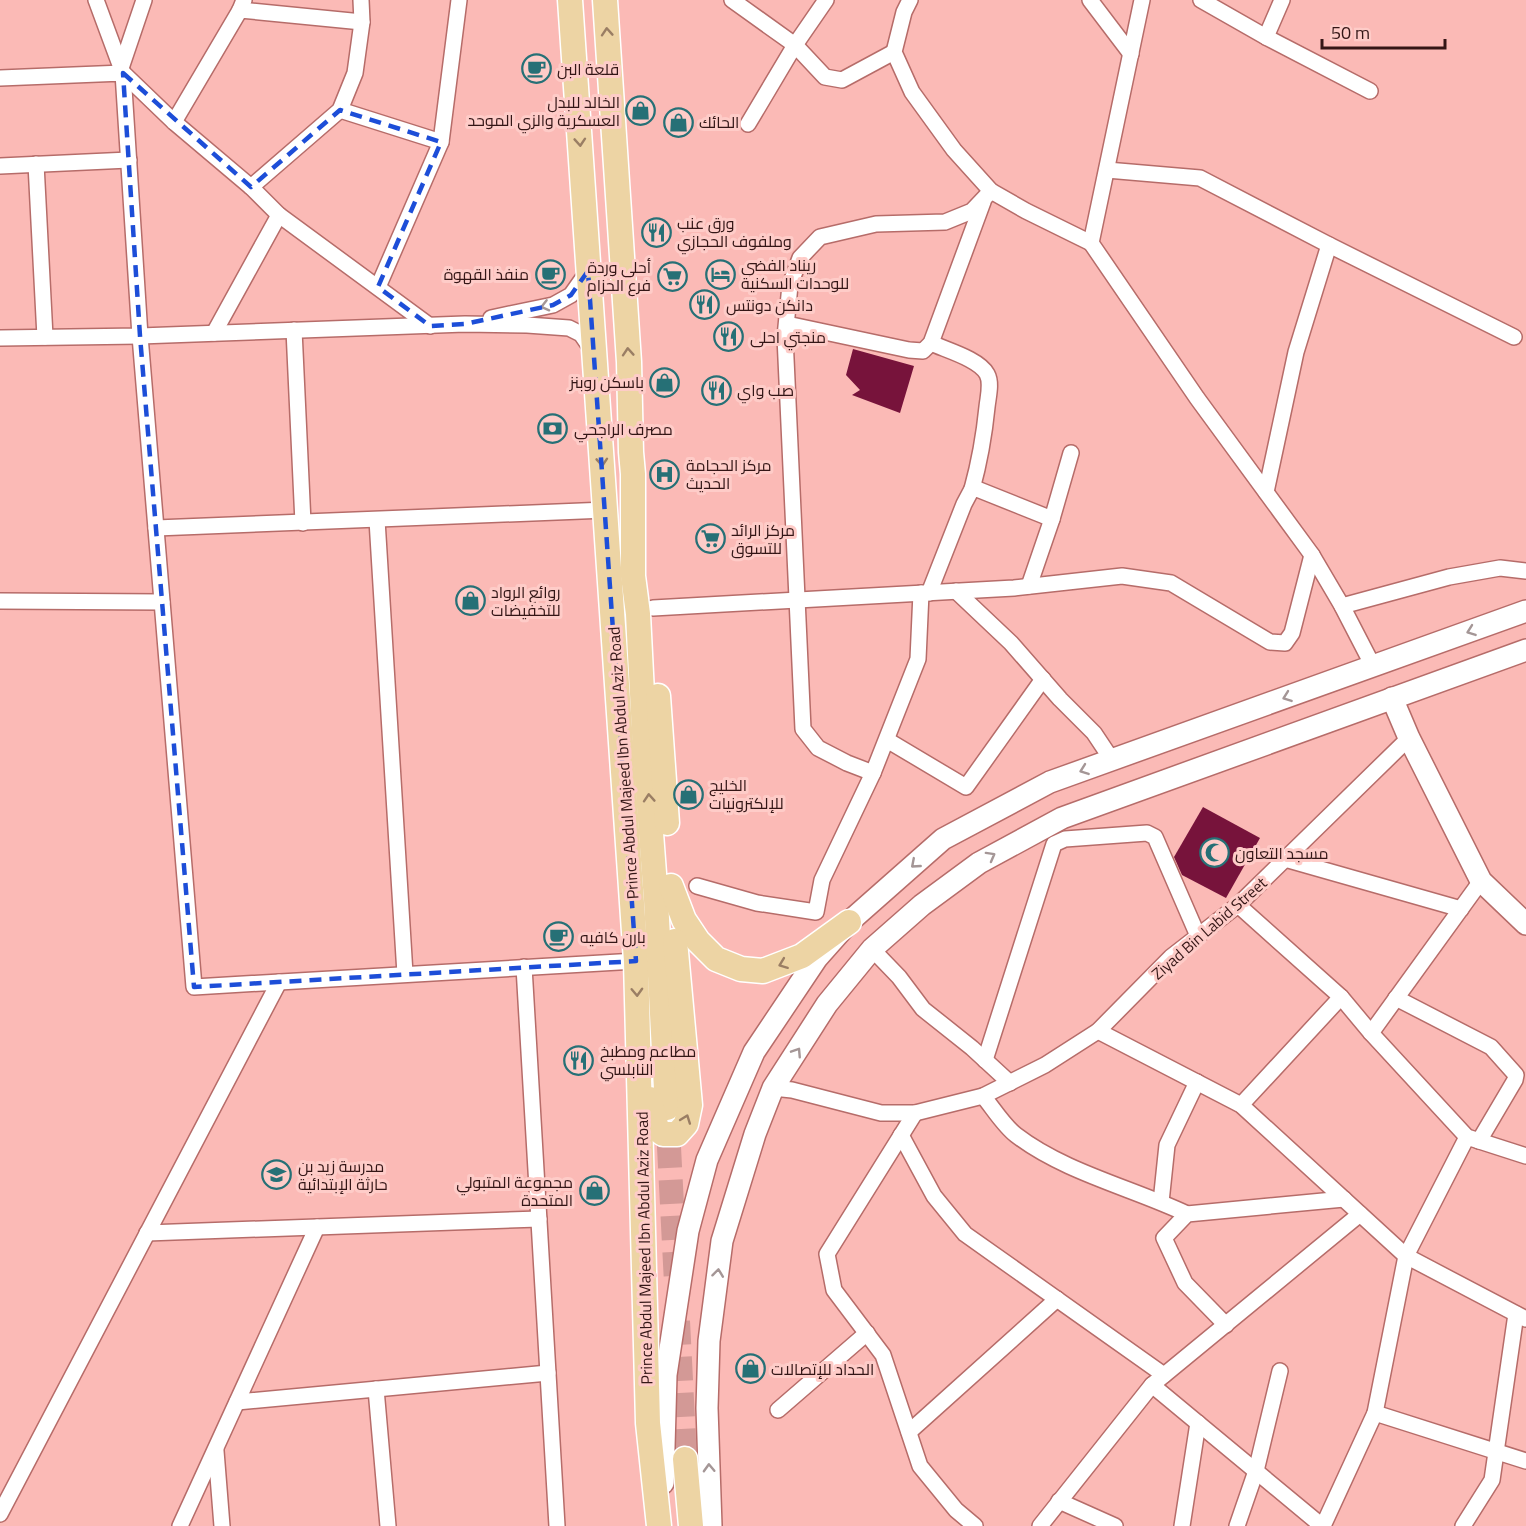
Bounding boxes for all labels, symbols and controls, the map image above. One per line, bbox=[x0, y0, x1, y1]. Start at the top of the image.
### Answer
scale bar bbox=[1322, 12, 1445, 50]
text: 50 m bbox=[1331, 19, 1370, 46]
one-way arrow bbox=[601, 27, 614, 36]
cafe icon: قلعة البن bbox=[520, 53, 552, 85]
place label: قلعة البن bbox=[557, 57, 619, 81]
place label: الخالد للبدل العسكرية والزي الموحد bbox=[467, 90, 620, 134]
shop icon: الخالد للبدل العسكرية والزي الموحد bbox=[625, 95, 657, 127]
shop icon: الحائك bbox=[662, 106, 694, 138]
place label: الحائك bbox=[699, 110, 739, 134]
one-way arrow bbox=[573, 138, 586, 147]
place label: ورق عنب وملفوف الحجازي bbox=[677, 211, 792, 255]
restaurant icon: ورق عنب وملفوف الحجازي bbox=[640, 216, 672, 248]
place label: ريناد الفضي للوحدات السكنية bbox=[741, 253, 849, 295]
place label: أحلى وردة فرع الحزام bbox=[587, 255, 651, 297]
cafe icon: منفذ القهوة bbox=[534, 258, 566, 290]
hotel icon: ريناد الفضي للوحدات السكنية bbox=[704, 258, 736, 290]
supermarket icon: أحلى وردة فرع الحزام bbox=[656, 260, 688, 292]
place label: منفذ القهوة bbox=[444, 262, 529, 286]
restaurant icon: دانكن دونتس bbox=[689, 289, 721, 321]
place label: دانكن دونتس bbox=[726, 293, 813, 317]
one-way arrow bbox=[540, 299, 550, 312]
restaurant icon: منجتي احلى bbox=[713, 321, 745, 353]
place label: منجتي احلى bbox=[750, 325, 826, 351]
one-way arrow bbox=[622, 347, 635, 356]
shop icon: باسكن روبنز bbox=[649, 366, 681, 398]
place label: باسكن روبنز bbox=[569, 370, 644, 394]
restaurant icon: صب واي bbox=[700, 374, 732, 406]
place label: صب واي bbox=[737, 378, 794, 404]
bank icon: مصرف الراجحي bbox=[537, 413, 569, 445]
place label: مصرف الراجحي bbox=[574, 417, 673, 443]
place label: مركز الحجامة الحديث bbox=[686, 453, 772, 495]
one-way arrow bbox=[595, 458, 608, 467]
hospital icon: مركز الحجامة الحديث bbox=[649, 458, 681, 490]
place label: مركز الرائد للتسوق bbox=[731, 518, 795, 560]
supermarket icon: مركز الرائد للتسوق bbox=[694, 523, 726, 555]
place label: روائع الرواد للتخفيضات bbox=[491, 580, 561, 622]
shop icon: روائع الرواد للتخفيضات bbox=[454, 585, 486, 617]
one-way arrow bbox=[1466, 624, 1477, 637]
street label: Prince Abdul Majeed Ibn Abdul Aziz Road bbox=[602, 626, 644, 900]
one-way arrow bbox=[1283, 690, 1294, 702]
one-way arrow bbox=[1079, 762, 1090, 775]
place label: الخليج للإلكترونيات bbox=[709, 773, 784, 815]
shop icon: الخليج للإلكترونيات bbox=[672, 778, 704, 810]
one-way arrow bbox=[642, 794, 655, 803]
mosque icon: مسجد التعاون bbox=[1198, 837, 1230, 869]
place label: مسجد التعاون bbox=[1235, 841, 1328, 865]
one-way arrow bbox=[985, 852, 995, 863]
one-way arrow bbox=[911, 857, 922, 868]
street label: Ziyad Bin Labid Street bbox=[1146, 871, 1272, 985]
cafe icon: بارن كافيه bbox=[543, 921, 575, 953]
place label: بارن كافيه bbox=[580, 925, 646, 949]
one-way arrow bbox=[778, 956, 788, 969]
one-way arrow bbox=[631, 988, 643, 997]
place label: مطاعم ومطبخ النابلسي bbox=[600, 1039, 696, 1082]
restaurant icon: مطاعم ومطبخ النابلسي bbox=[563, 1044, 595, 1076]
one-way arrow bbox=[789, 1047, 800, 1058]
street label: Prince Abdul Majeed Ibn Abdul Aziz Road bbox=[630, 1111, 658, 1385]
one-way arrow bbox=[678, 1114, 691, 1124]
place label: مدرسة زيد بن حارثة الإبتدائية bbox=[298, 1154, 388, 1196]
school or university icon: مدرسة زيد بن حارثة الإبتدائية bbox=[261, 1159, 293, 1191]
place label: مجموعة المتبولي المتحدة bbox=[456, 1170, 573, 1212]
shop icon: مجموعة المتبولي المتحدة bbox=[578, 1175, 610, 1207]
one-way arrow bbox=[712, 1269, 724, 1278]
shop icon: الحداد للإتصالات bbox=[734, 1353, 766, 1385]
place label: الحداد للإتصالات bbox=[771, 1357, 874, 1381]
one-way arrow bbox=[703, 1463, 716, 1472]

